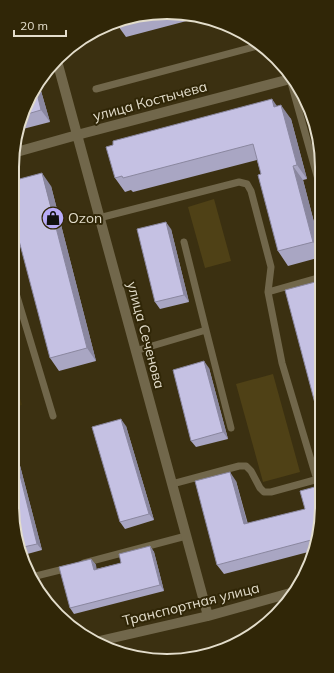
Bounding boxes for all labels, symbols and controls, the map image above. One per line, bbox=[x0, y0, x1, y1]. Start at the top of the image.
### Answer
scale bar bbox=[14, 12, 66, 38]
text: 20 m bbox=[20, 18, 48, 33]
street label: улица Костычева bbox=[91, 77, 209, 125]
shop icon: Ozon bbox=[40, 205, 66, 231]
place label: Ozon bbox=[68, 209, 102, 227]
street label: улица Сеченова bbox=[123, 279, 169, 391]
street label: Транспортная улица bbox=[121, 578, 261, 630]

